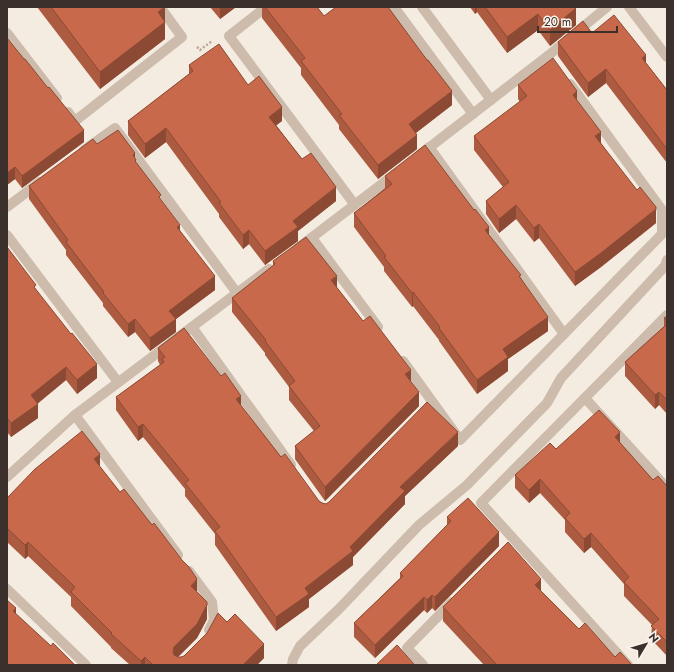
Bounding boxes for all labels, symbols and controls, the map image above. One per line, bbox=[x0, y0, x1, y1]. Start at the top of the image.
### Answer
scale bar bbox=[538, 8, 617, 34]
text: 20 m bbox=[544, 13, 571, 31]
north arrow bbox=[626, 624, 666, 664]
text: N bbox=[645, 629, 663, 646]

